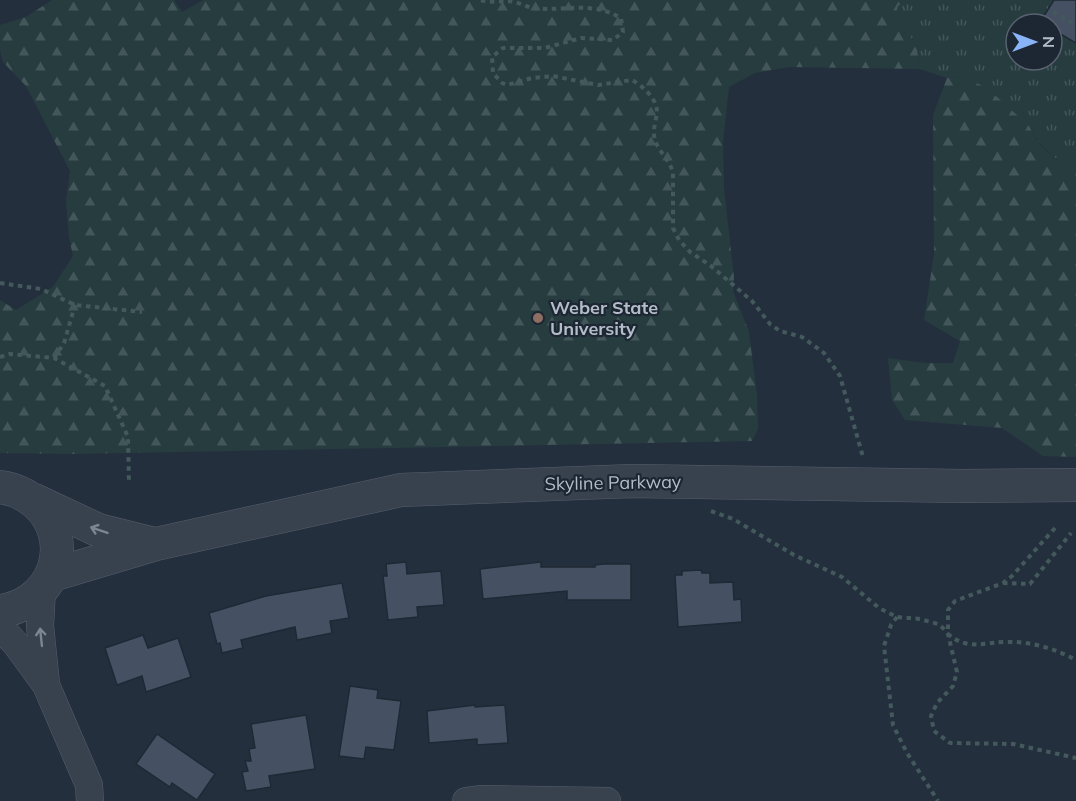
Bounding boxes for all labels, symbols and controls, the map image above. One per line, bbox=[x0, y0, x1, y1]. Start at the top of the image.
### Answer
north arrow bbox=[1004, 12, 1064, 72]
text: N bbox=[1039, 36, 1059, 48]
place label: Weber State University bbox=[550, 296, 658, 340]
marker: Weber State University bbox=[531, 311, 545, 325]
street label: Skyline Parkway bbox=[544, 470, 682, 495]
one-way arrow bbox=[90, 523, 109, 534]
one-way arrow bbox=[35, 627, 46, 647]

